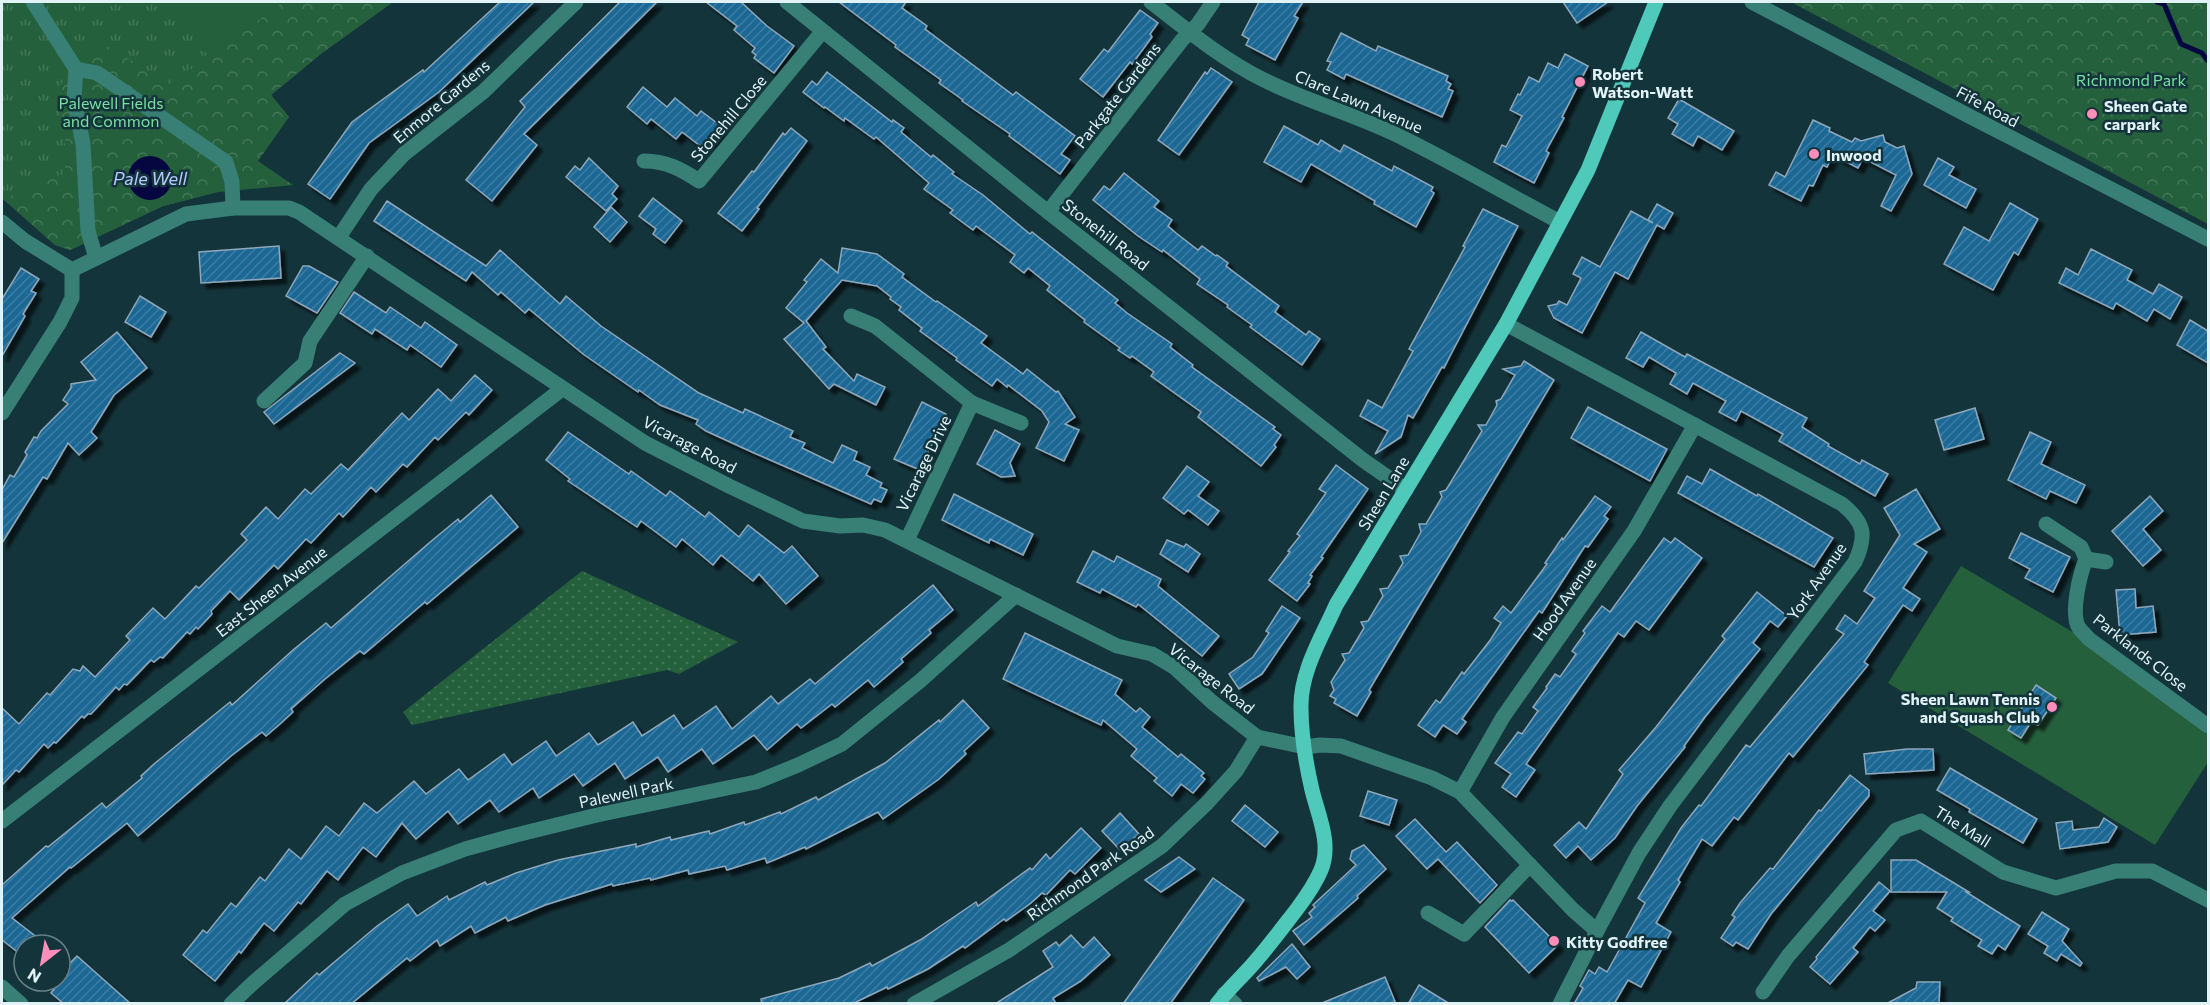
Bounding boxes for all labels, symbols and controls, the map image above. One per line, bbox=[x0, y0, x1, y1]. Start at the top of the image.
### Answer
street label: Parkgate Gardens bbox=[1070, 38, 1164, 152]
street label: Enmore Gardens bbox=[389, 55, 493, 147]
place label: Robert Watson-Watt bbox=[1592, 64, 1694, 101]
street label: Clare Lawn Avenue bbox=[1292, 66, 1426, 136]
park label: Richmond Park bbox=[2076, 70, 2187, 89]
street label: Stonehill Close bbox=[686, 71, 770, 165]
marker: Robert Watson-Watt bbox=[1573, 75, 1587, 89]
street label: Fife Road bbox=[1953, 82, 2023, 130]
park label: Palewell Fields and Common bbox=[58, 93, 164, 130]
place label: Sheen Gate carpark bbox=[2104, 96, 2187, 133]
marker: Sheen Gate carpark bbox=[2085, 107, 2099, 121]
place label: Inwood bbox=[1826, 145, 1882, 164]
marker: Inwood bbox=[1807, 147, 1821, 161]
water label: Pale Well bbox=[113, 167, 187, 189]
street label: Stonehill Road bbox=[1059, 194, 1153, 274]
street label: Vicarage Road bbox=[640, 411, 740, 477]
street label: Vicarage Drive bbox=[892, 412, 954, 514]
street label: Sheen Lane bbox=[1354, 453, 1412, 533]
street label: York Avenue bbox=[1782, 539, 1850, 623]
street label: East Sheen Avenue bbox=[212, 542, 330, 640]
street label: Hood Avenue bbox=[1528, 554, 1600, 644]
street label: Parklands Close bbox=[2090, 609, 2192, 695]
street label: Vicarage Road bbox=[1165, 639, 1259, 717]
place label: Sheen Lawn Tennis and Squash Club bbox=[1901, 689, 2040, 726]
marker: Sheen Lawn Tennis and Squash Club bbox=[2045, 700, 2059, 714]
street label: Palewell Park bbox=[577, 773, 675, 811]
street label: The Mall bbox=[1931, 801, 1995, 851]
street label: Richmond Park Road bbox=[1023, 822, 1157, 924]
place label: Kitty Godfree bbox=[1566, 932, 1667, 951]
north arrow bbox=[12, 933, 72, 993]
marker: Kitty Godfree bbox=[1547, 934, 1561, 948]
text: N bbox=[24, 965, 44, 988]

